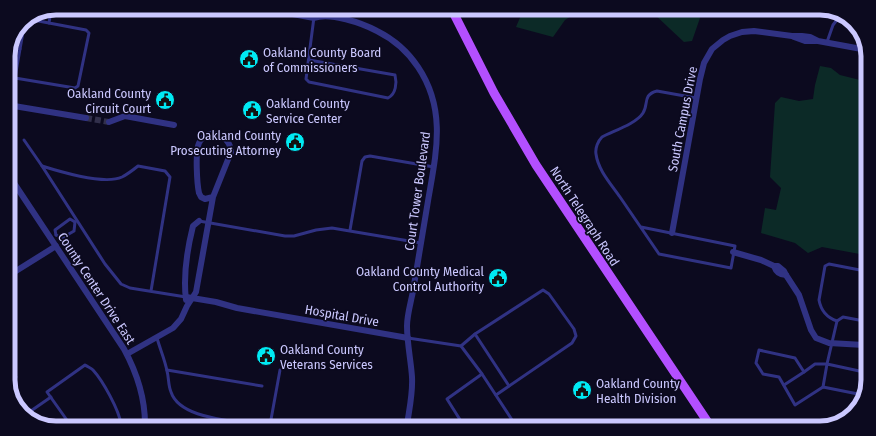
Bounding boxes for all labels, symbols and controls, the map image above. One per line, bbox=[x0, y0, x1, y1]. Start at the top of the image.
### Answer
place label: Oakland County Board of Commissioners bbox=[263, 45, 381, 75]
public building icon: Oakland County Board of Commissioners bbox=[238, 48, 260, 70]
street label: South Campus Drive bbox=[665, 65, 700, 173]
place label: Oakland County Circuit Court bbox=[67, 86, 152, 116]
public building icon: Oakland County Circuit Court bbox=[154, 89, 176, 111]
place label: Oakland County Service Center bbox=[266, 96, 350, 126]
public building icon: Oakland County Service Center bbox=[241, 99, 263, 121]
place label: Oakland County Prosecuting Attorney bbox=[170, 128, 281, 158]
public building icon: Oakland County Prosecuting Attorney bbox=[284, 131, 306, 153]
street label: Court Tower Boulevard bbox=[402, 131, 433, 252]
street label: North Telegraph Road bbox=[547, 164, 622, 269]
street label: County Center Drive East bbox=[55, 230, 139, 348]
place label: Oakland County Medical Control Authority bbox=[356, 264, 485, 294]
public building icon: Oakland County Medical Control Authority bbox=[487, 267, 509, 289]
street label: Hospital Drive bbox=[304, 302, 380, 329]
place label: Oakland County Veterans Services bbox=[280, 342, 373, 372]
public building icon: Oakland County Veterans Services bbox=[255, 345, 277, 367]
place label: Oakland County Health Division bbox=[596, 376, 680, 406]
public building icon: Oakland County Health Division bbox=[571, 379, 593, 401]

